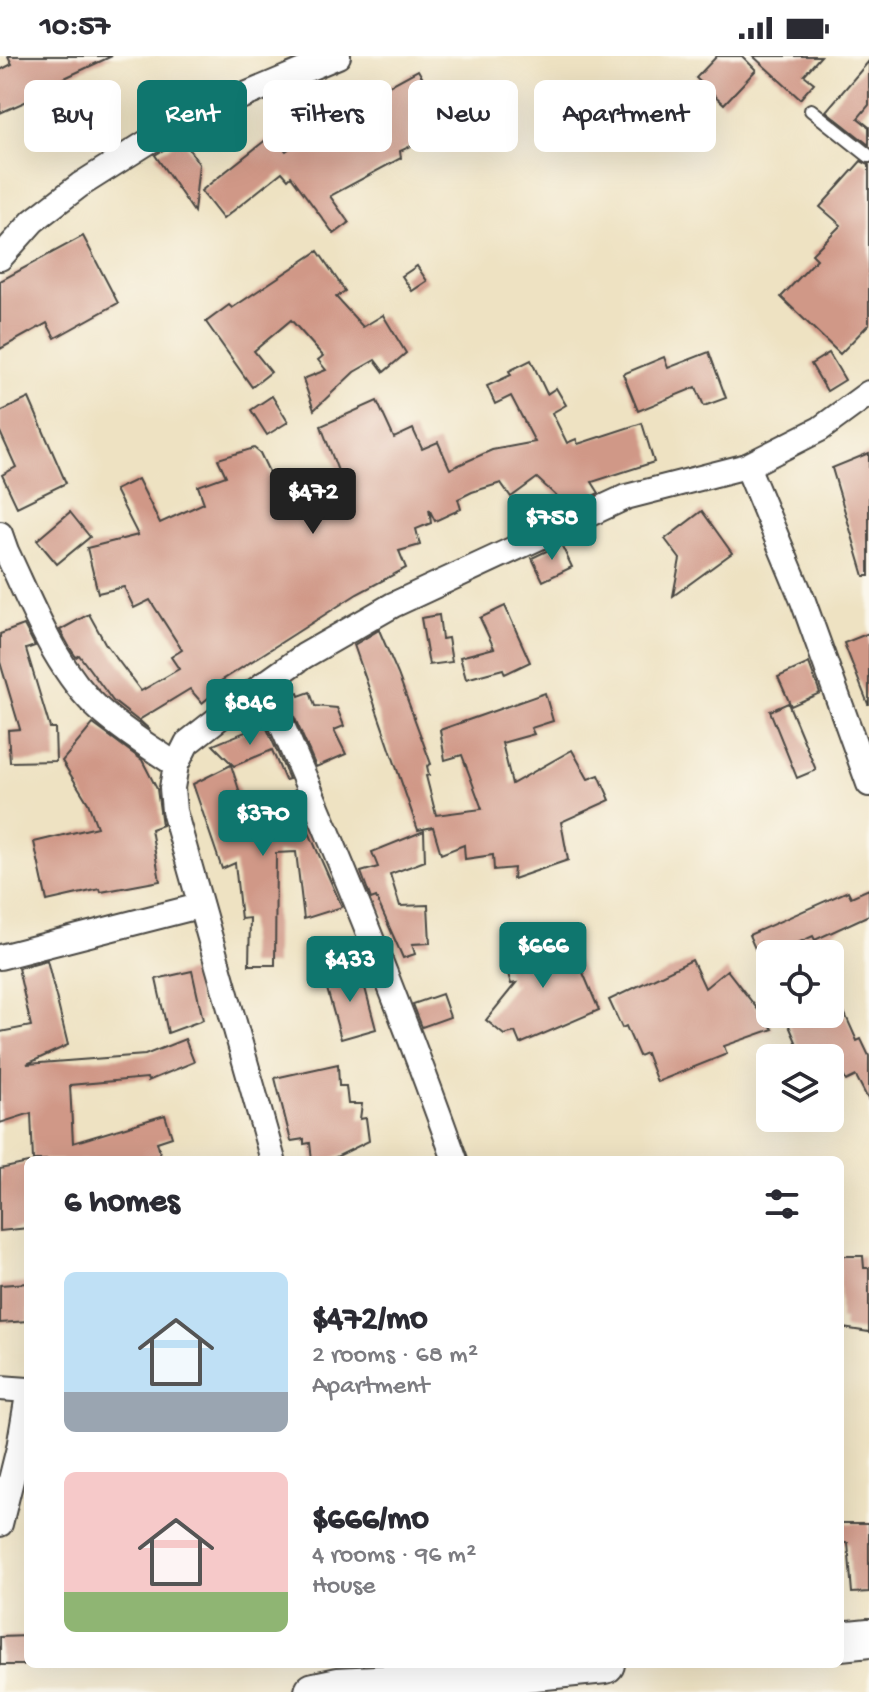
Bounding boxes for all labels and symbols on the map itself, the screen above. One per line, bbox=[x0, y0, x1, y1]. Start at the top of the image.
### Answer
pin: $472 bbox=[266, 468, 360, 536]
pin: $758 bbox=[505, 494, 599, 562]
pin: $846 bbox=[203, 679, 297, 747]
pin: $370 bbox=[216, 790, 310, 858]
pin: $666 bbox=[496, 922, 590, 990]
pin: $433 bbox=[303, 936, 397, 1004]

